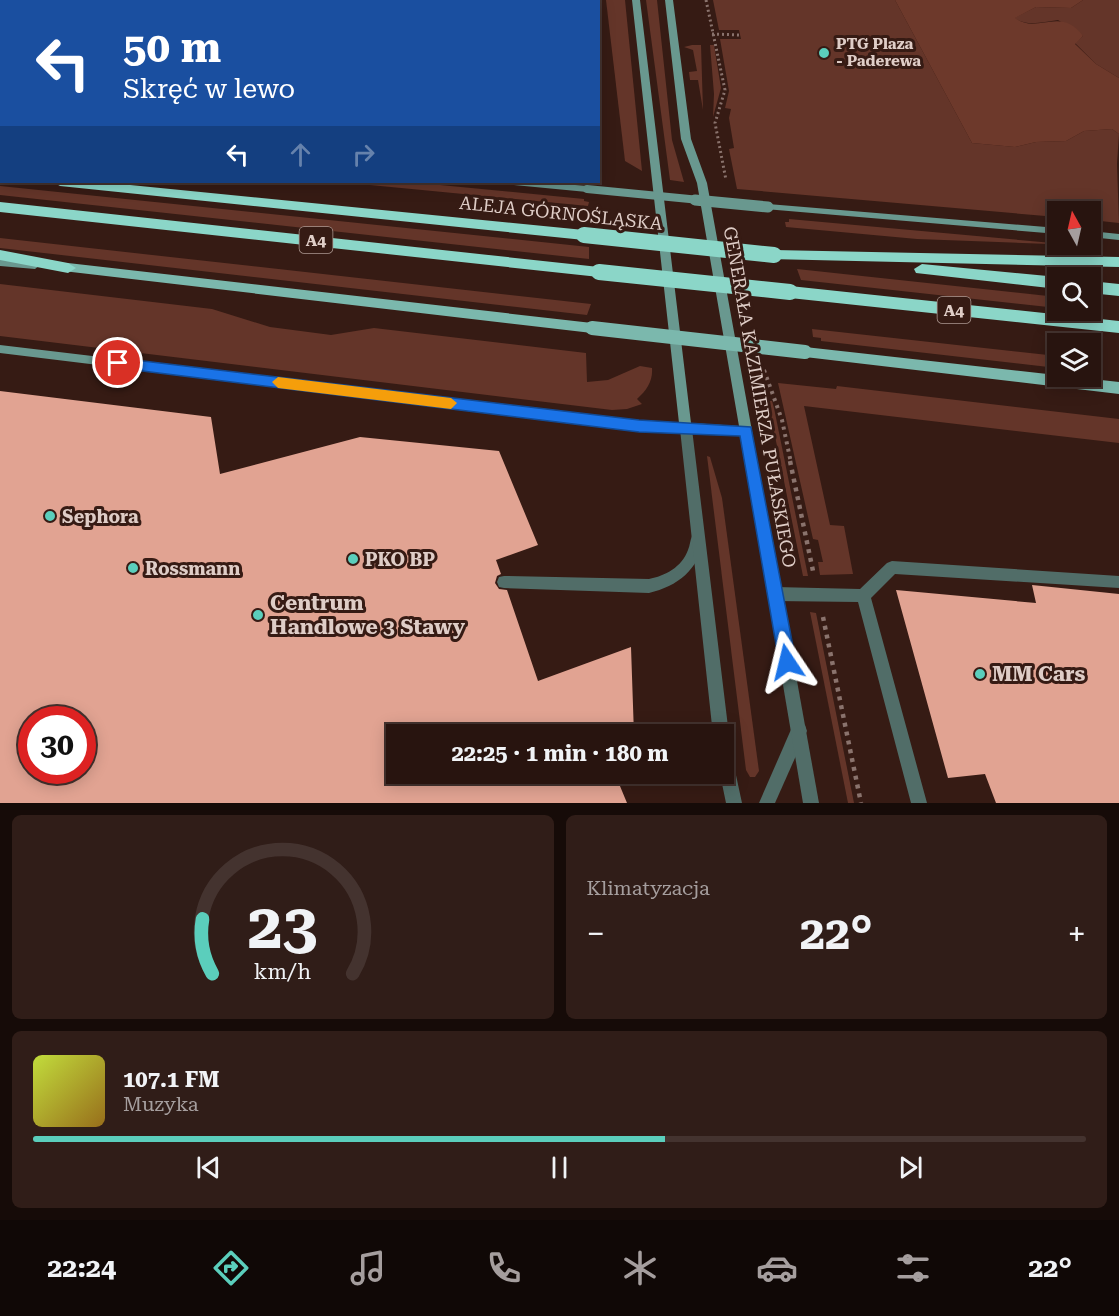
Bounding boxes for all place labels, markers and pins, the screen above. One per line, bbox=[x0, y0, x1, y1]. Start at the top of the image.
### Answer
place label: PTG Plaza - Paderewa bbox=[836, 35, 921, 70]
marker: PTG Plaza - Paderewa bbox=[817, 46, 831, 60]
pin bbox=[92, 337, 143, 388]
place label: Sephora bbox=[62, 506, 139, 527]
marker: Sephora bbox=[43, 509, 57, 523]
place label: PKO BP bbox=[365, 549, 436, 570]
marker: PKO BP bbox=[346, 552, 360, 566]
place label: Rossmann bbox=[145, 558, 240, 579]
marker: Rossmann bbox=[126, 561, 140, 575]
place label: Centrum Handlowe 3 Stawy bbox=[270, 591, 465, 639]
marker: Centrum Handlowe 3 Stawy bbox=[251, 608, 265, 622]
place label: MM Cars bbox=[992, 662, 1086, 686]
marker: MM Cars bbox=[973, 667, 987, 681]

